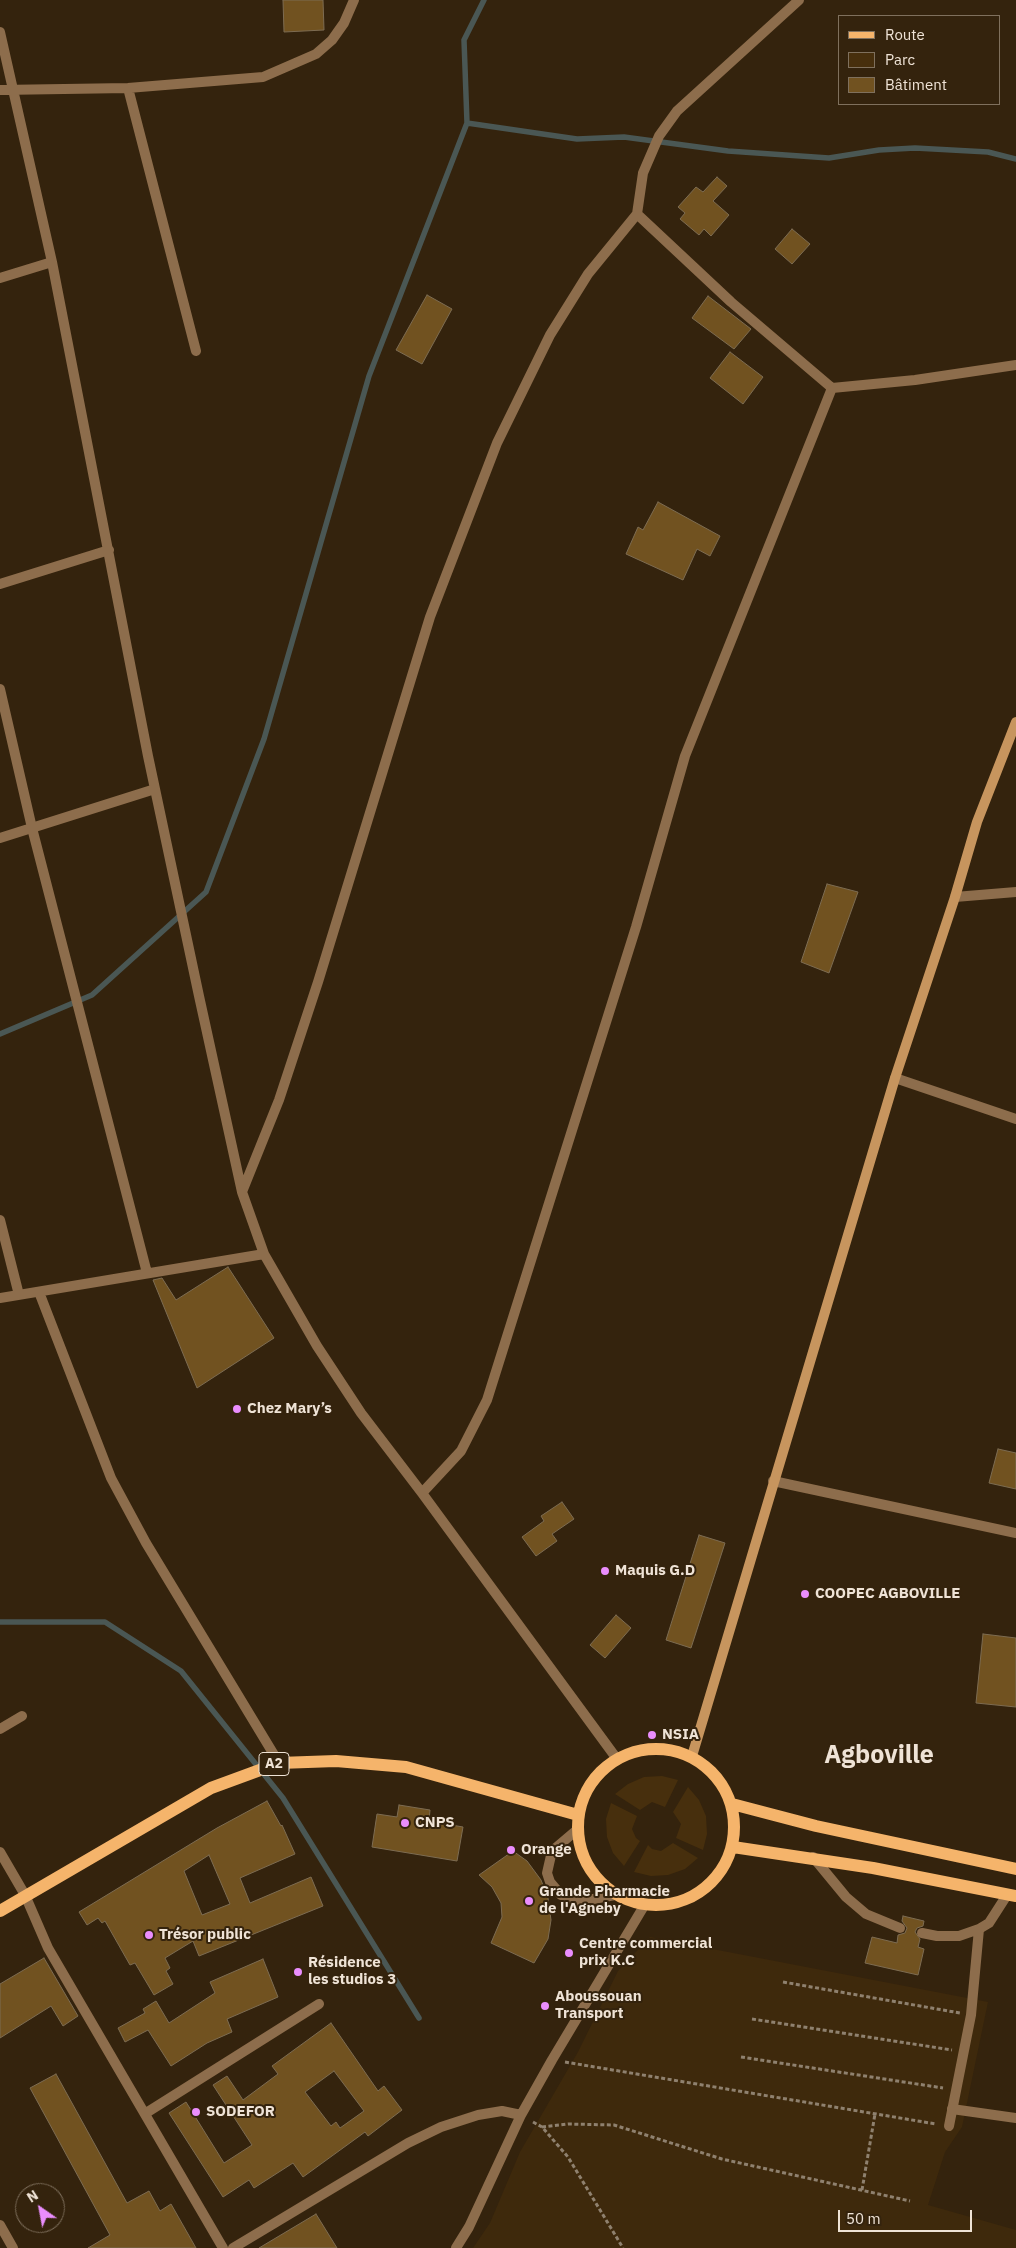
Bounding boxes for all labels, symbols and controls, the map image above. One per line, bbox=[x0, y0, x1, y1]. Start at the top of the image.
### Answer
legend bbox=[838, 15, 1001, 105]
text: Route bbox=[885, 25, 925, 44]
text: Parc bbox=[885, 50, 915, 69]
text: Bâtiment bbox=[885, 75, 947, 94]
place label: Chez Mary’s bbox=[247, 1400, 332, 1418]
marker: Chez Mary’s bbox=[231, 1403, 243, 1415]
place label: Maquis G.D bbox=[615, 1562, 695, 1580]
marker: Maquis G.D bbox=[599, 1565, 611, 1577]
place label: COOPEC AGBOVILLE bbox=[815, 1585, 960, 1603]
marker: COOPEC AGBOVILLE bbox=[799, 1588, 811, 1600]
place label: NSIA bbox=[662, 1726, 699, 1744]
marker: NSIA bbox=[646, 1729, 658, 1741]
district label: Agboville bbox=[824, 1741, 934, 1771]
road number: A2 bbox=[259, 1752, 289, 1776]
place label: CNPS bbox=[415, 1814, 455, 1832]
marker: CNPS bbox=[399, 1817, 411, 1829]
place label: Orange bbox=[521, 1841, 572, 1859]
marker: Orange bbox=[505, 1844, 517, 1856]
place label: Grande Pharmacie de l'Agneby bbox=[539, 1883, 670, 1918]
marker: Grande Pharmacie de l'Agneby bbox=[523, 1895, 535, 1907]
place label: Trésor public bbox=[159, 1926, 251, 1944]
marker: Trésor public bbox=[143, 1929, 155, 1941]
place label: Centre commercial prix K.C bbox=[579, 1935, 712, 1970]
marker: Centre commercial prix K.C bbox=[563, 1947, 575, 1959]
place label: Résidence les studios 3 bbox=[308, 1954, 396, 1989]
marker: Résidence les studios 3 bbox=[292, 1966, 304, 1978]
place label: Aboussouan Transport bbox=[555, 1988, 642, 2023]
marker: Aboussouan Transport bbox=[539, 2000, 551, 2012]
place label: SODEFOR bbox=[206, 2103, 275, 2121]
marker: SODEFOR bbox=[190, 2106, 202, 2118]
north arrow bbox=[15, 2183, 65, 2233]
text: N bbox=[23, 2186, 42, 2207]
scale bar bbox=[841, 2200, 975, 2232]
text: 50 m bbox=[846, 2209, 881, 2228]

